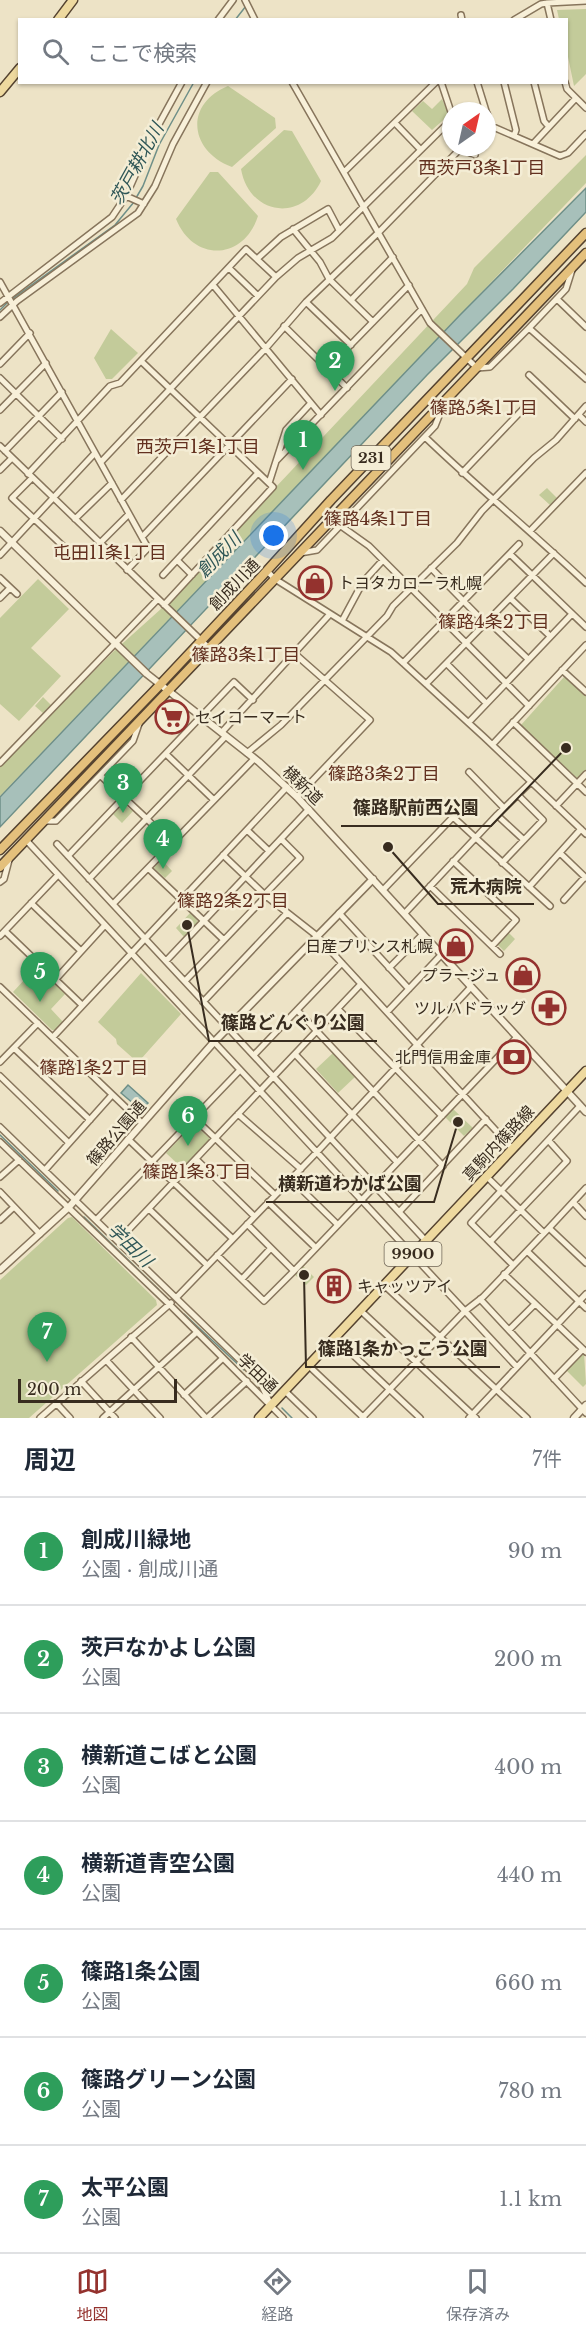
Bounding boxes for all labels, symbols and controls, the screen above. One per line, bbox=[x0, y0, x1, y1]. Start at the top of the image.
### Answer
search box bbox=[18, 18, 568, 84]
icon: search bbox=[39, 35, 72, 68]
text: ここで検索 bbox=[87, 40, 197, 67]
north arrow bbox=[442, 102, 496, 156]
water label: 茨戸耕北川 bbox=[106, 118, 169, 209]
district label: 西茨戸3条1丁目 bbox=[418, 157, 546, 179]
pin: 2 bbox=[316, 342, 354, 391]
district label: 篠路5条1丁目 bbox=[430, 397, 538, 419]
pin: 1 bbox=[284, 420, 322, 470]
district label: 西茨戸1条1丁目 bbox=[136, 436, 260, 458]
road number: 231 bbox=[352, 446, 391, 470]
district label: 篠路4条1丁目 bbox=[324, 508, 432, 530]
your location bbox=[259, 521, 288, 550]
water label: 創成川 bbox=[192, 526, 247, 582]
district label: 屯田11条1丁目 bbox=[53, 542, 167, 564]
street label: 創成川通 bbox=[205, 554, 263, 614]
shop icon: トヨタカローラ札幌 bbox=[297, 565, 333, 601]
place label: トヨタカローラ札幌 bbox=[338, 573, 482, 593]
district label: 篠路4条2丁目 bbox=[438, 611, 550, 633]
district label: 篠路3条1丁目 bbox=[191, 644, 301, 666]
supermarket icon: セイコーマート bbox=[154, 699, 190, 735]
place label: セイコーマート bbox=[195, 707, 307, 727]
street label: 横新道 bbox=[279, 761, 327, 809]
district label: 篠路3条2丁目 bbox=[328, 763, 440, 785]
pin: 3 bbox=[104, 764, 142, 813]
callout: 篠路駅前西公園 bbox=[341, 790, 491, 826]
text: 篠路駅前西公園 bbox=[353, 797, 479, 819]
pin: 4 bbox=[144, 820, 182, 869]
callout: 荒木病院 bbox=[438, 868, 534, 904]
text: 荒木病院 bbox=[450, 876, 522, 898]
district label: 篠路2条2丁目 bbox=[177, 890, 289, 912]
shop icon: 日産プリンス札幌 bbox=[438, 928, 474, 964]
place label: 日産プリンス札幌 bbox=[305, 936, 433, 956]
pin: 5 bbox=[20, 952, 60, 1002]
shop icon: プラージュ bbox=[505, 957, 541, 993]
place label: プラージュ bbox=[421, 965, 500, 985]
pharmacy icon: ツルハドラッグ bbox=[531, 990, 567, 1026]
place label: ツルハドラッグ bbox=[414, 998, 526, 1018]
callout: 篠路どんぐり公園 bbox=[209, 1005, 377, 1041]
text: 篠路どんぐり公園 bbox=[221, 1012, 365, 1034]
bank icon: 北門信用金庫 bbox=[496, 1039, 532, 1075]
place label: 北門信用金庫 bbox=[395, 1047, 491, 1067]
district label: 篠路1条2丁目 bbox=[39, 1057, 149, 1079]
street label: 篠路公園通 bbox=[82, 1096, 150, 1170]
pin: 6 bbox=[168, 1096, 207, 1146]
street label: 真駒内篠路線 bbox=[458, 1101, 538, 1185]
district label: 篠路1条3丁目 bbox=[142, 1161, 252, 1183]
callout: 横新道わかば公園 bbox=[266, 1166, 434, 1202]
text: 横新道わかば公園 bbox=[278, 1173, 422, 1195]
water label: 学田川 bbox=[103, 1218, 159, 1273]
road number: 9900 bbox=[384, 1242, 442, 1266]
building icon: キャッツアイ bbox=[316, 1268, 352, 1304]
place label: キャッツアイ bbox=[357, 1276, 452, 1296]
pin: 7 bbox=[28, 1312, 66, 1362]
callout: 篠路1条かっこう公園 bbox=[306, 1331, 500, 1367]
text: 篠路1条かっこう公園 bbox=[318, 1338, 488, 1360]
street label: 学田通 bbox=[234, 1349, 282, 1397]
scale bar bbox=[18, 1376, 177, 1404]
text: 200 m bbox=[27, 1379, 81, 1399]
text: 周辺 bbox=[24, 1444, 76, 1476]
text: 7件 bbox=[532, 1447, 562, 1471]
text: 創成川緑地 bbox=[81, 1526, 191, 1553]
text: 1 bbox=[39, 1539, 48, 1563]
text: 90 m bbox=[508, 1539, 562, 1563]
text: 公園 · 創成川通 bbox=[81, 1557, 218, 1581]
text: 茨戸なかよし公園 bbox=[81, 1634, 256, 1661]
text: 2 bbox=[37, 1647, 50, 1671]
text: 200 m bbox=[494, 1647, 562, 1671]
text: 公園 bbox=[81, 1665, 121, 1689]
text: 横新道こばと公園 bbox=[81, 1742, 257, 1769]
text: 3 bbox=[37, 1755, 50, 1779]
text: 400 m bbox=[495, 1755, 562, 1779]
text: 公園 bbox=[81, 1773, 121, 1797]
text: 横新道青空公園 bbox=[81, 1850, 235, 1877]
text: 4 bbox=[37, 1863, 50, 1887]
text: 440 m bbox=[497, 1863, 562, 1887]
text: 公園 bbox=[81, 1881, 121, 1905]
text: 篠路1条公園 bbox=[81, 1958, 201, 1985]
text: 5 bbox=[38, 1971, 49, 1995]
text: 660 m bbox=[495, 1971, 562, 1995]
text: 公園 bbox=[81, 1989, 121, 2013]
text: 篠路グリーン公園 bbox=[81, 2066, 256, 2093]
text: 6 bbox=[37, 2079, 50, 2103]
text: 780 m bbox=[498, 2079, 562, 2103]
text: 公園 bbox=[81, 2097, 121, 2121]
text: 太平公園 bbox=[81, 2174, 169, 2201]
text: 7 bbox=[38, 2187, 49, 2211]
text: 1.1 km bbox=[499, 2187, 562, 2211]
text: 公園 bbox=[81, 2205, 121, 2229]
tab: 地図 bbox=[76, 2265, 109, 2325]
tab: 経路 bbox=[261, 2265, 294, 2325]
tab: 保存済み bbox=[446, 2265, 510, 2325]

